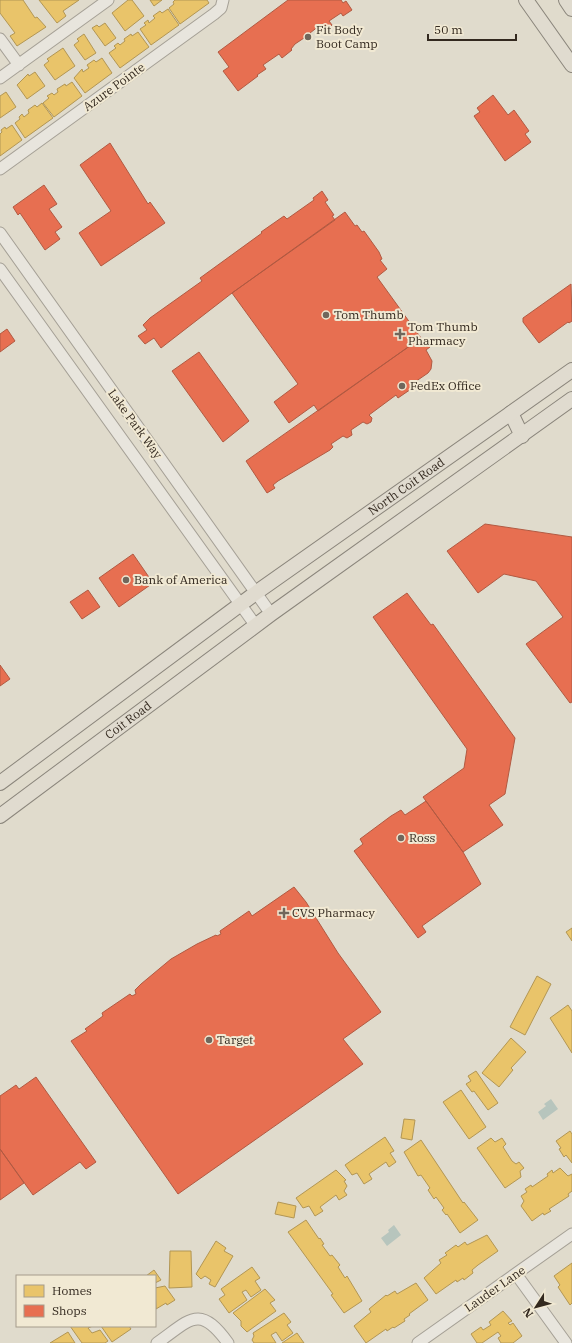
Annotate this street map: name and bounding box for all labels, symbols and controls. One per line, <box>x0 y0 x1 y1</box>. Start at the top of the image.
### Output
scale bar <box>428 16 516 42</box>
place label: Fit Body Boot Camp <box>316 22 378 51</box>
text: 50 m <box>434 22 463 37</box>
marker: Fit Body Boot Camp <box>303 32 313 42</box>
street label: Azure Pointe <box>80 59 147 114</box>
place label: Tom Thumb <box>334 307 404 322</box>
marker: Tom Thumb <box>321 310 331 320</box>
place label: Tom Thumb Pharmacy <box>408 319 478 348</box>
marker: Tom Thumb Pharmacy <box>395 329 405 339</box>
place label: FedEx Office <box>410 378 481 393</box>
marker: FedEx Office <box>397 381 407 391</box>
street label: Lake Park Way <box>105 386 166 462</box>
street label: North Coit Road <box>365 454 447 518</box>
place label: Bank of America <box>134 572 228 587</box>
marker: Bank of America <box>121 575 131 585</box>
street label: Coit Road <box>102 698 154 742</box>
place label: Ross <box>409 830 435 845</box>
marker: Ross <box>396 833 406 843</box>
place label: CVS Pharmacy <box>292 905 376 920</box>
marker: CVS Pharmacy <box>279 908 289 918</box>
place label: Target <box>217 1032 253 1047</box>
marker: Target <box>204 1035 214 1045</box>
street label: Lauder Lane <box>461 1262 528 1315</box>
legend <box>16 1275 156 1327</box>
text: Homes <box>52 1283 92 1298</box>
north arrow <box>516 1287 556 1327</box>
text: Shops <box>52 1303 87 1318</box>
text: N <box>520 1305 536 1321</box>

